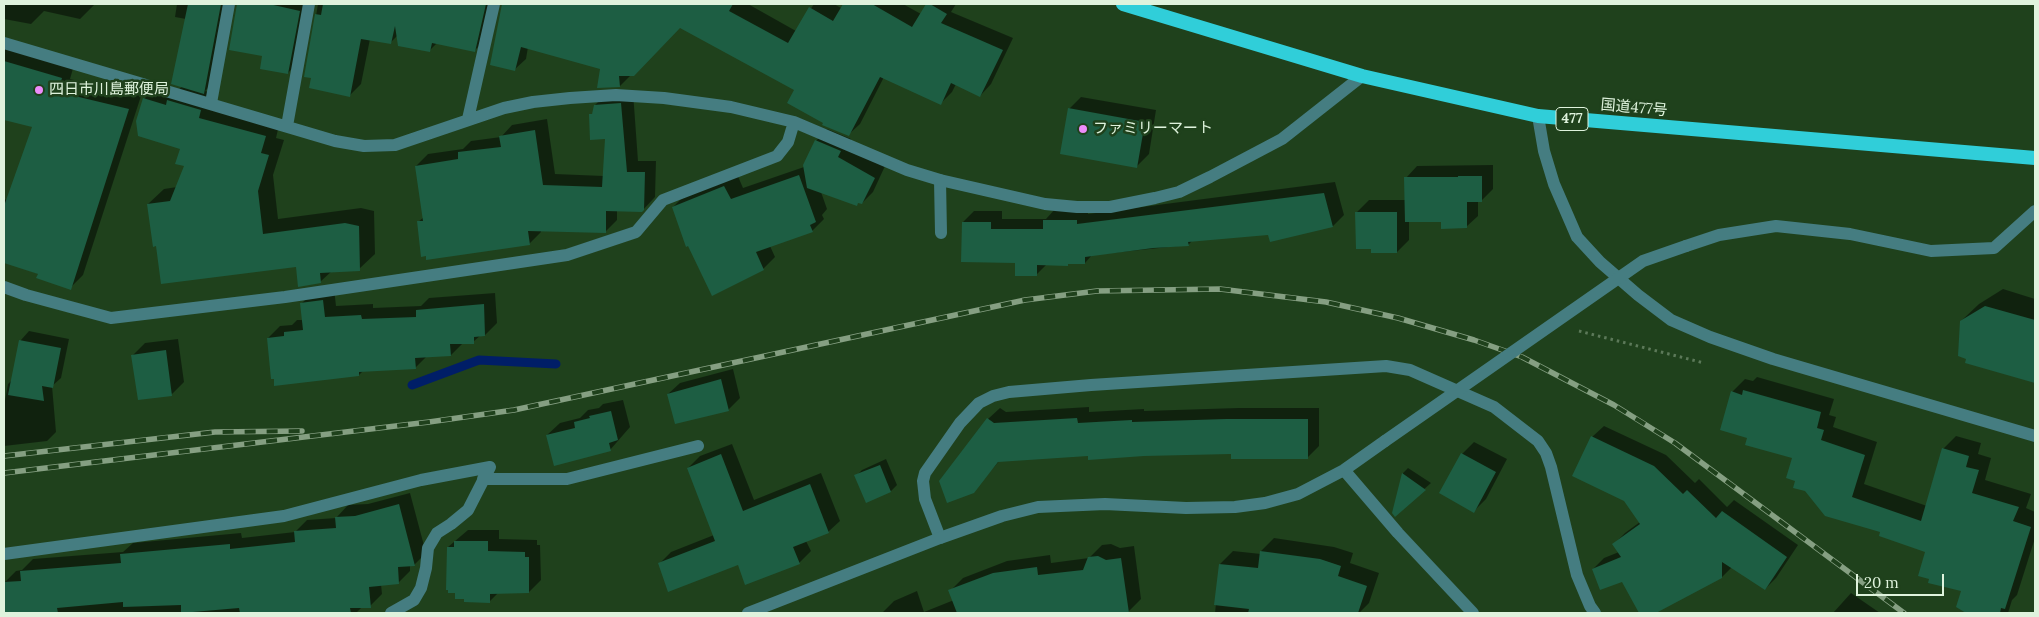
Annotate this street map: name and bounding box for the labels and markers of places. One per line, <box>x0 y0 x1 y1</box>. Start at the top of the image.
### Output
place label: 四日市川島郵便局 <box>49 81 169 99</box>
marker: 四日市川島郵便局 <box>33 84 45 96</box>
place label: ファミリーマート <box>1093 120 1213 138</box>
marker: ファミリーマート <box>1077 123 1089 135</box>

